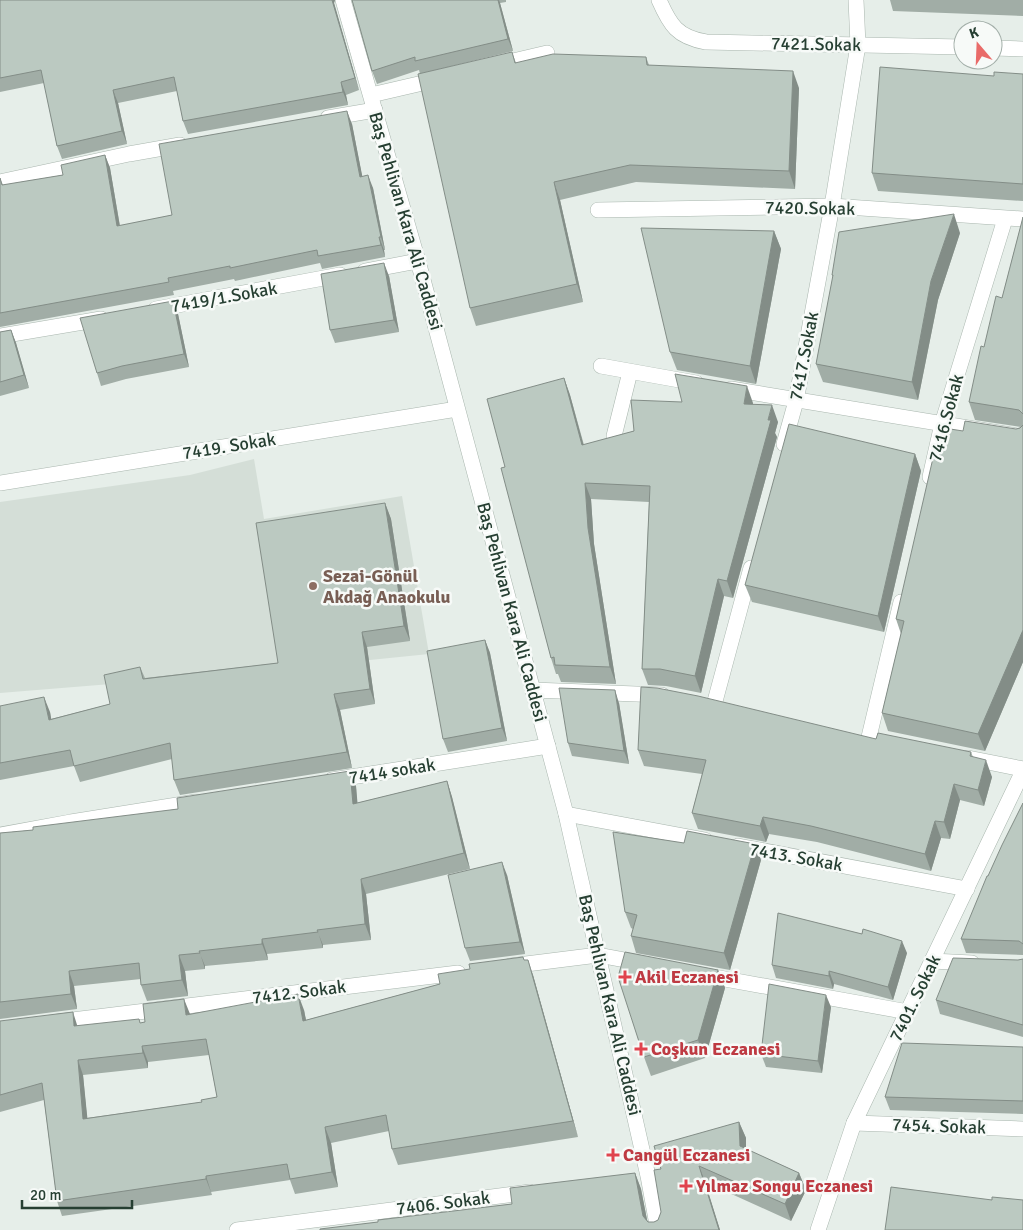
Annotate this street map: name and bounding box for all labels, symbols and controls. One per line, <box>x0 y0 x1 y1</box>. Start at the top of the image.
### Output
north arrow <box>953 20 1003 70</box>
text: K <box>967 24 981 43</box>
street label: 7421.Sokak <box>771 32 861 56</box>
street label: Baş Pehlivan Kara Ali Caddesi <box>364 109 448 333</box>
street label: 7420.Sokak <box>765 196 855 220</box>
street label: 7419/1.Sokak <box>169 277 279 317</box>
street label: 7417.Sokak <box>785 310 823 402</box>
street label: 7416.Sokak <box>924 372 968 464</box>
street label: 7419. Sokak <box>181 428 277 464</box>
street label: Baş Pehlivan Kara Ali Caddesi <box>472 500 552 724</box>
place label: Sezai-Gönül Akdağ Anaokulu <box>323 565 450 608</box>
marker: Sezai-Gönül Akdağ Anaokulu <box>307 580 319 592</box>
street label: 7414 sokak <box>347 753 437 789</box>
street label: 7413. Sokak <box>748 838 844 876</box>
street label: Baş Pehlivan Kara Ali Caddesi <box>574 892 646 1118</box>
street label: 7401. Sokak <box>884 951 946 1045</box>
place label: Akil Eczanesi <box>635 966 739 988</box>
marker: Akil Eczanesi <box>619 971 631 983</box>
street label: 7412. Sokak <box>251 975 347 1009</box>
place label: Coşkun Eczanesi <box>651 1038 780 1060</box>
marker: Coşkun Eczanesi <box>635 1043 647 1055</box>
street label: 7454. Sokak <box>892 1113 986 1139</box>
place label: Cangül Eczanesi <box>623 1144 750 1166</box>
marker: Cangül Eczanesi <box>607 1149 619 1161</box>
place label: Yılmaz Songu Eczanesi <box>695 1175 873 1197</box>
scale bar <box>22 1178 132 1210</box>
marker: Yılmaz Songu Eczanesi <box>680 1180 692 1192</box>
text: 20 m <box>30 1186 61 1204</box>
street label: 7406. Sokak <box>395 1186 491 1220</box>

